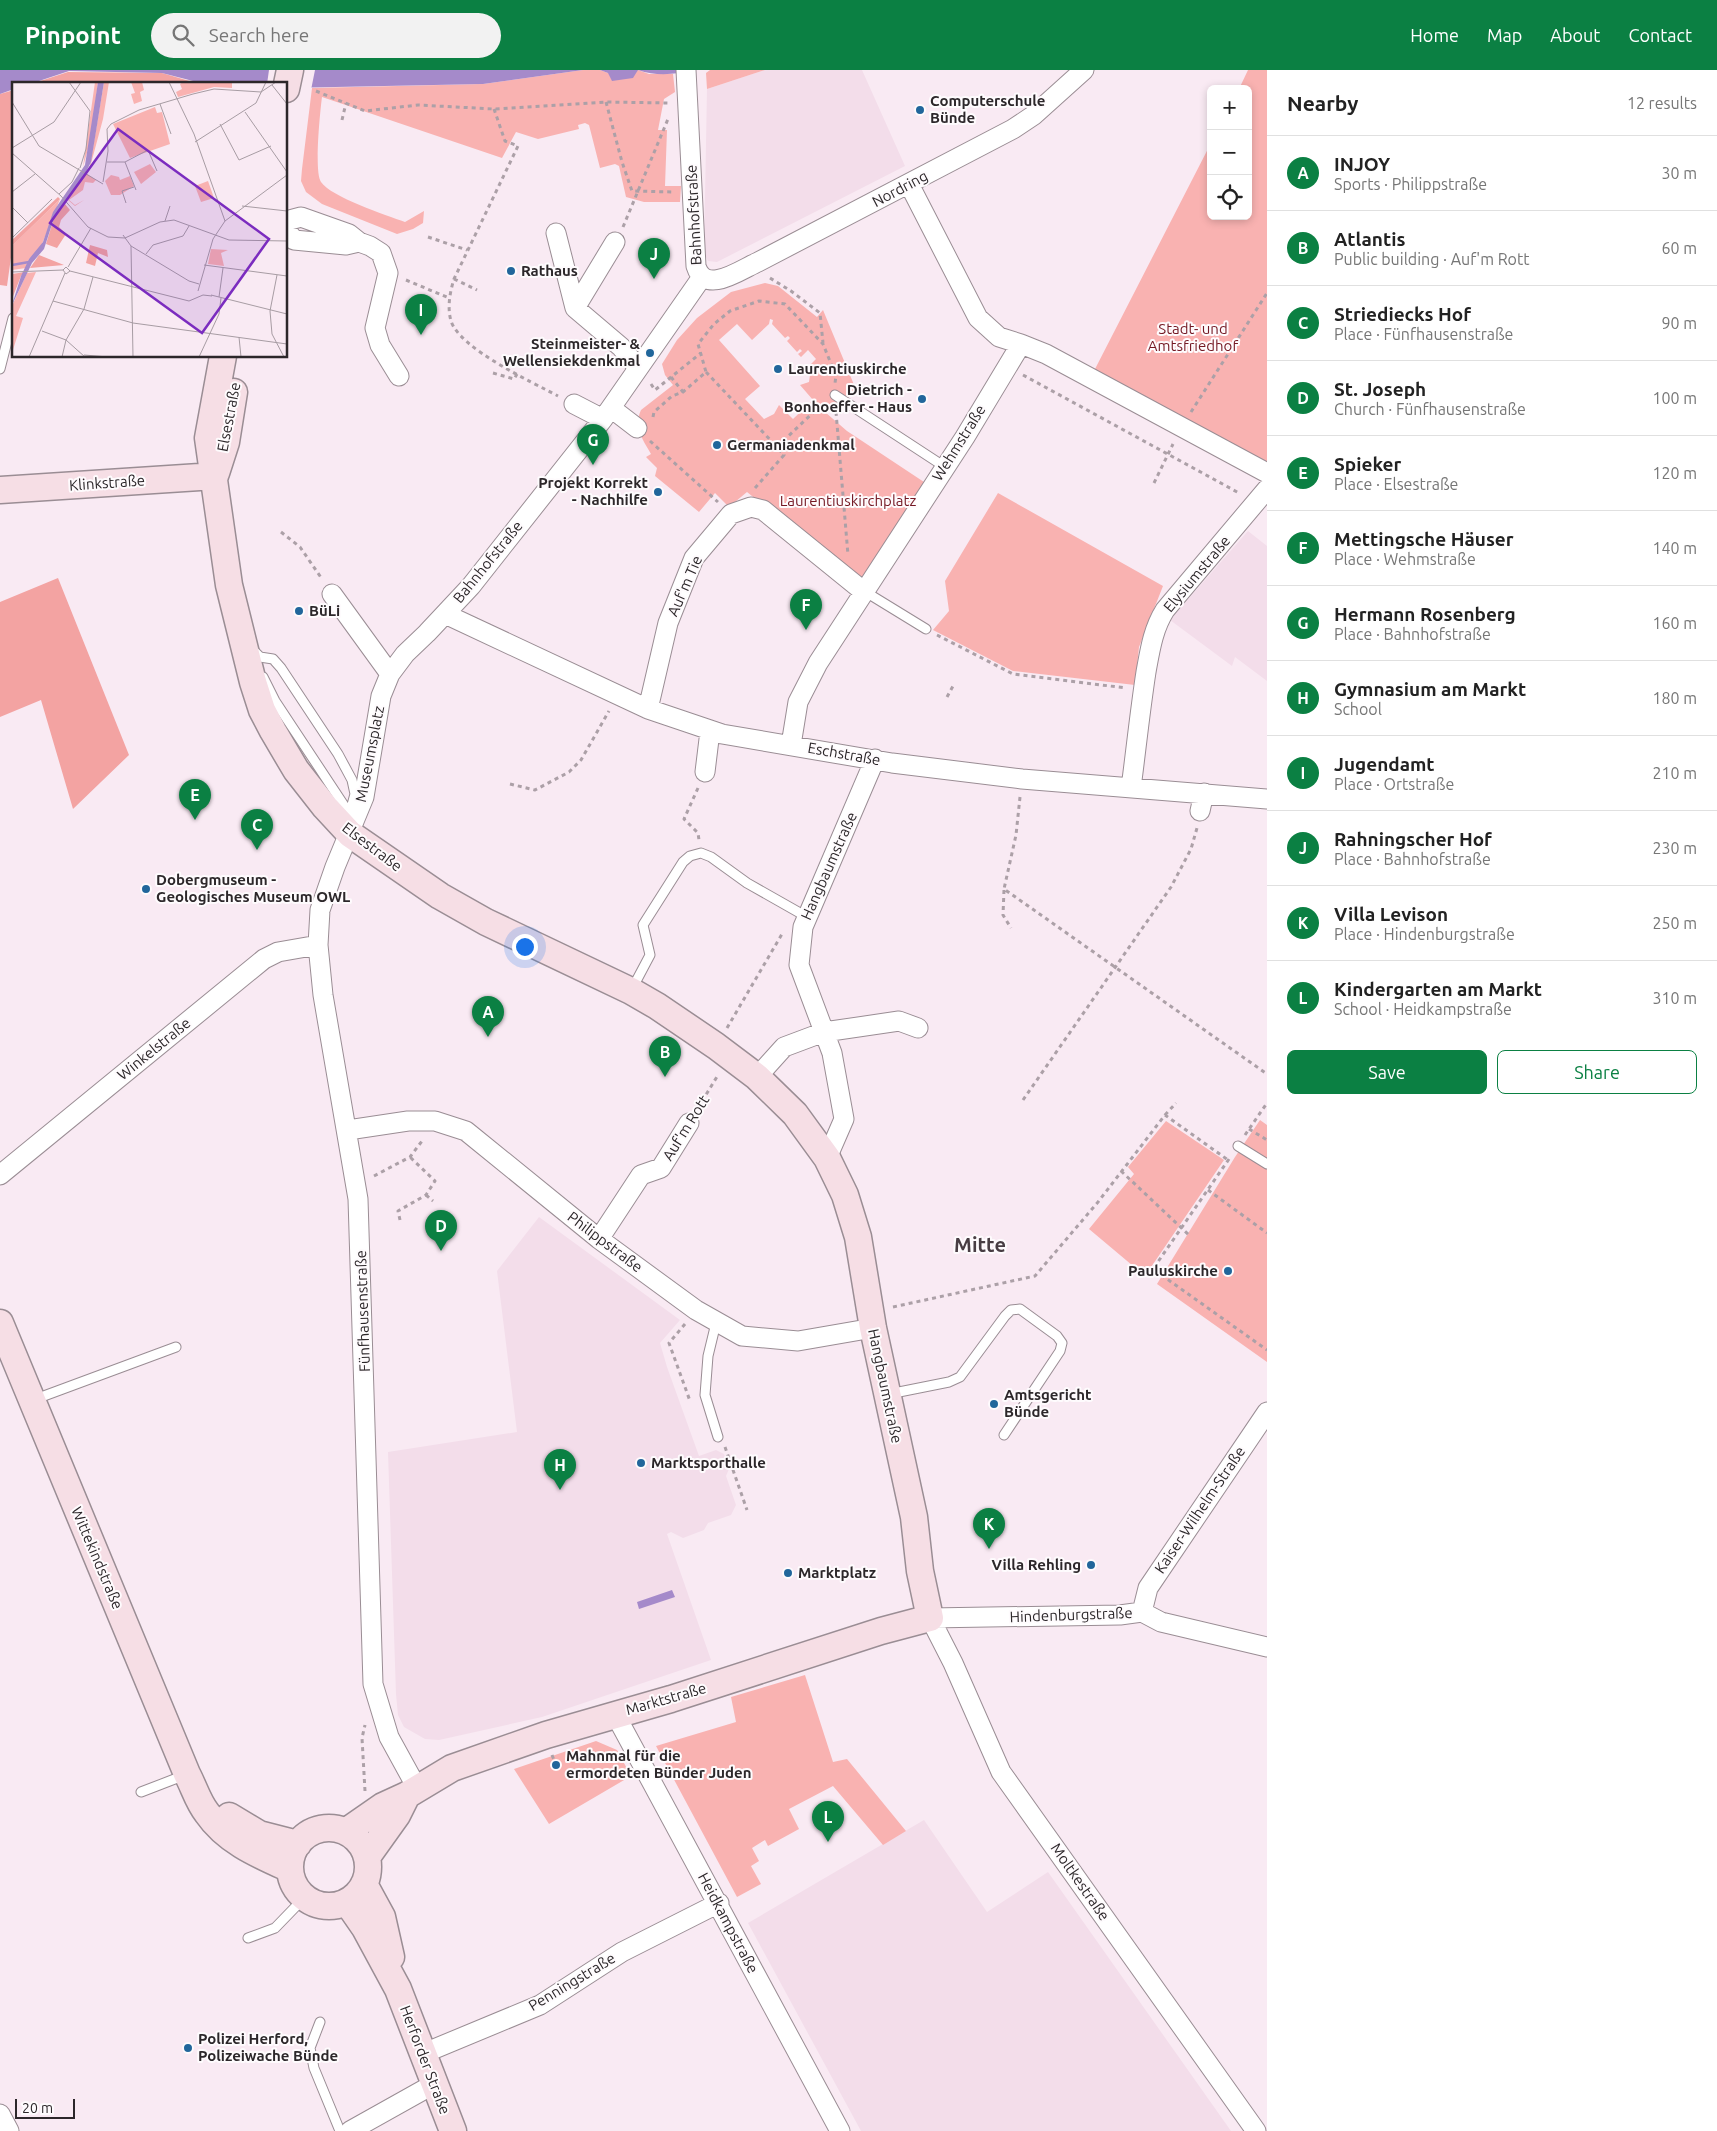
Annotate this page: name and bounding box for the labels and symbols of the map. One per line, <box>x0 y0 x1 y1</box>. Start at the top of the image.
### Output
inset map <box>12 82 288 358</box>
place label: Computerschule Bünde <box>930 92 1045 126</box>
marker: Computerschule Bünde <box>914 104 926 116</box>
street label: Bahnhofstraße <box>682 164 705 266</box>
street label: Nordring <box>869 167 930 210</box>
pin: J <box>638 238 670 279</box>
place label: Rathaus <box>521 262 578 279</box>
marker: Rathaus <box>505 265 517 277</box>
pin: I <box>405 294 437 335</box>
park label: Stadt- und Amtsfriedhof <box>1148 320 1238 354</box>
place label: Steinmeister- & Wellensiekdenkmal <box>503 335 641 369</box>
marker: Steinmeister- & Wellensiekdenkmal <box>644 347 656 359</box>
place label: Laurentiuskirche <box>788 360 907 377</box>
marker: Laurentiuskirche <box>772 363 784 375</box>
street label: Elsestraße <box>213 381 244 453</box>
place label: Dietrich - Bonhoeffer - Haus <box>784 381 912 415</box>
marker: Dietrich - Bonhoeffer - Haus <box>916 393 928 405</box>
street label: Wehmstraße <box>928 402 989 484</box>
pin: G <box>577 424 609 465</box>
place label: Germaniadenkmal <box>727 436 855 453</box>
marker: Germaniadenkmal <box>711 439 723 451</box>
street label: Klinkstraße <box>68 471 145 494</box>
place label: Projekt Korrekt - Nachhilfe <box>538 474 649 508</box>
marker: Projekt Korrekt - Nachhilfe <box>652 486 664 498</box>
park label: Laurentiuskirchplatz <box>780 492 916 509</box>
street label: Bahnhofstraße <box>449 517 526 606</box>
street label: Elysiumstraße <box>1160 532 1233 615</box>
street label: Auf'm Tie <box>664 553 705 619</box>
pin: F <box>790 589 822 630</box>
place label: BüLi <box>309 602 340 619</box>
marker: BüLi <box>293 605 305 617</box>
street label: Museumsplatz <box>352 704 387 803</box>
street label: Eschstraße <box>806 739 882 768</box>
pin: E <box>179 779 211 820</box>
pin: C <box>241 809 273 850</box>
street label: Hangbaumstraße <box>797 809 860 922</box>
street label: Elsestraße <box>339 819 405 875</box>
place label: Dobergmuseum - Geologisches Museum OWL <box>156 871 350 905</box>
marker: Dobergmuseum - Geologisches Museum OWL <box>140 883 152 895</box>
your location <box>512 934 538 960</box>
pin: A <box>472 996 504 1037</box>
street label: Winkelstraße <box>114 1014 194 1083</box>
pin: B <box>649 1036 681 1077</box>
street label: Auf'm Rott <box>659 1092 712 1164</box>
street label: Philippstraße <box>564 1208 646 1275</box>
pin: D <box>425 1210 457 1251</box>
district label: Mitte <box>954 1233 1006 1256</box>
street label: Fünfhausenstraße <box>352 1250 373 1372</box>
place label: Pauluskirche <box>1128 1262 1218 1279</box>
marker: Pauluskirche <box>1222 1265 1234 1277</box>
street label: Hangbaumstraße <box>865 1327 906 1445</box>
place label: Amtsgericht Bünde <box>1004 1386 1092 1420</box>
marker: Amtsgericht Bünde <box>988 1398 1000 1410</box>
street label: Kaiser-Wilhelm-Straße <box>1151 1443 1248 1576</box>
pin: H <box>544 1449 576 1490</box>
place label: Marktsporthalle <box>651 1454 766 1471</box>
marker: Marktsporthalle <box>635 1457 647 1469</box>
street label: Wittekindstraße <box>68 1504 127 1612</box>
pin: K <box>973 1508 1005 1549</box>
place label: Villa Rehling <box>992 1556 1081 1573</box>
marker: Villa Rehling <box>1085 1559 1097 1571</box>
place label: Marktplatz <box>798 1564 876 1581</box>
marker: Marktplatz <box>782 1567 794 1579</box>
street label: Hindenburgstraße <box>1009 1604 1133 1625</box>
street label: Marktstraße <box>624 1679 708 1718</box>
place label: Mahnmal für die ermordeten Bünder Juden <box>566 1747 751 1781</box>
marker: Mahnmal für die ermordeten Bünder Juden <box>550 1759 562 1771</box>
pin: L <box>812 1801 844 1842</box>
street label: Moltkestraße <box>1048 1840 1113 1924</box>
street label: Heidkampstraße <box>695 1870 762 1976</box>
street label: Penningstraße <box>525 1949 618 2014</box>
street label: Herforder Straße <box>397 2003 454 2117</box>
place label: Polizei Herford, Polizeiwache Bünde <box>198 2030 338 2064</box>
marker: Polizei Herford, Polizeiwache Bünde <box>182 2042 194 2054</box>
scale bar <box>15 2096 75 2119</box>

